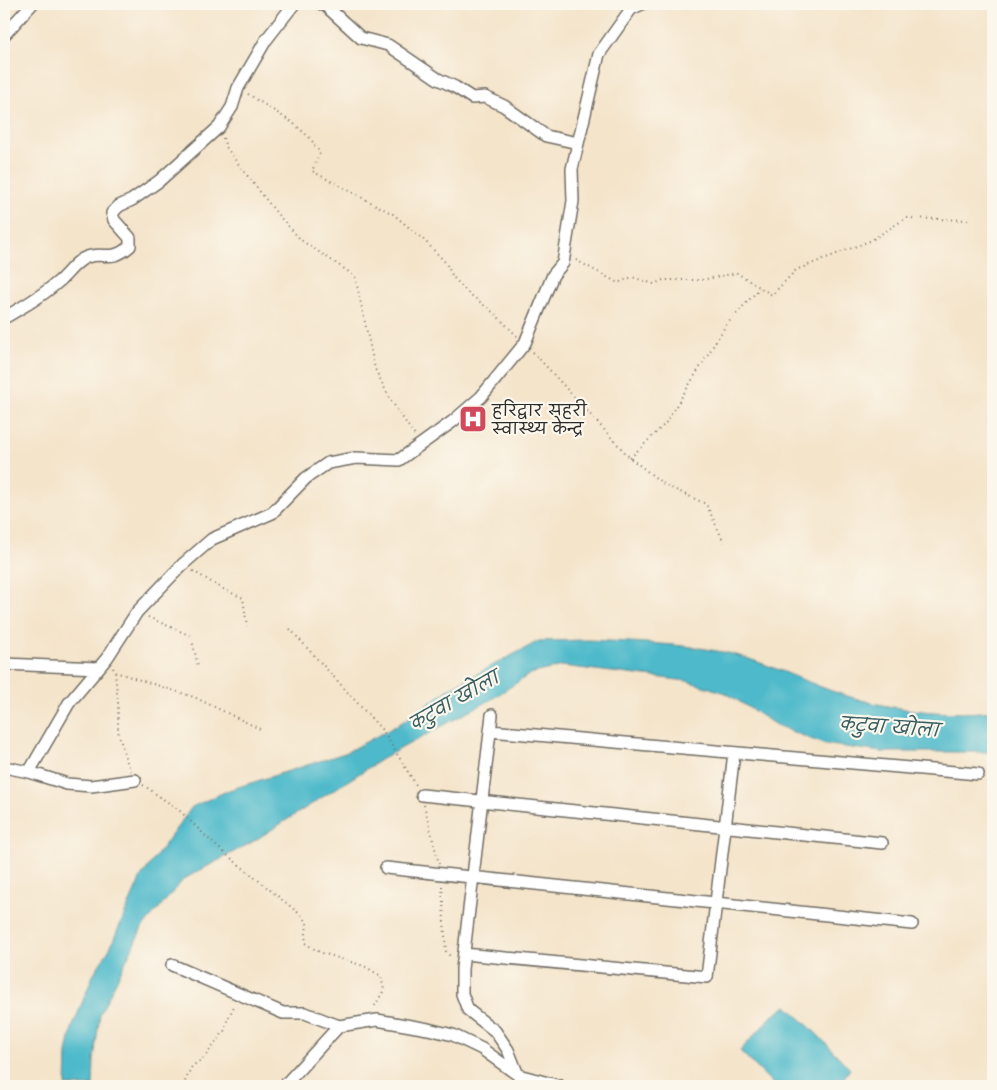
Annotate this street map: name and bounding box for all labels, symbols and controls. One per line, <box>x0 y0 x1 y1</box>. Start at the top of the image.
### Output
place label: हरिद्वार सहरी स्वास्थ्य केन्द्र <box>491 399 588 438</box>
hospital icon: हरिद्वार सहरी स्वास्थ्य केन्द्र <box>458 404 488 434</box>
water label: कटुवा खोला <box>404 662 508 738</box>
water label: कटुवा खोला <box>838 710 944 745</box>

